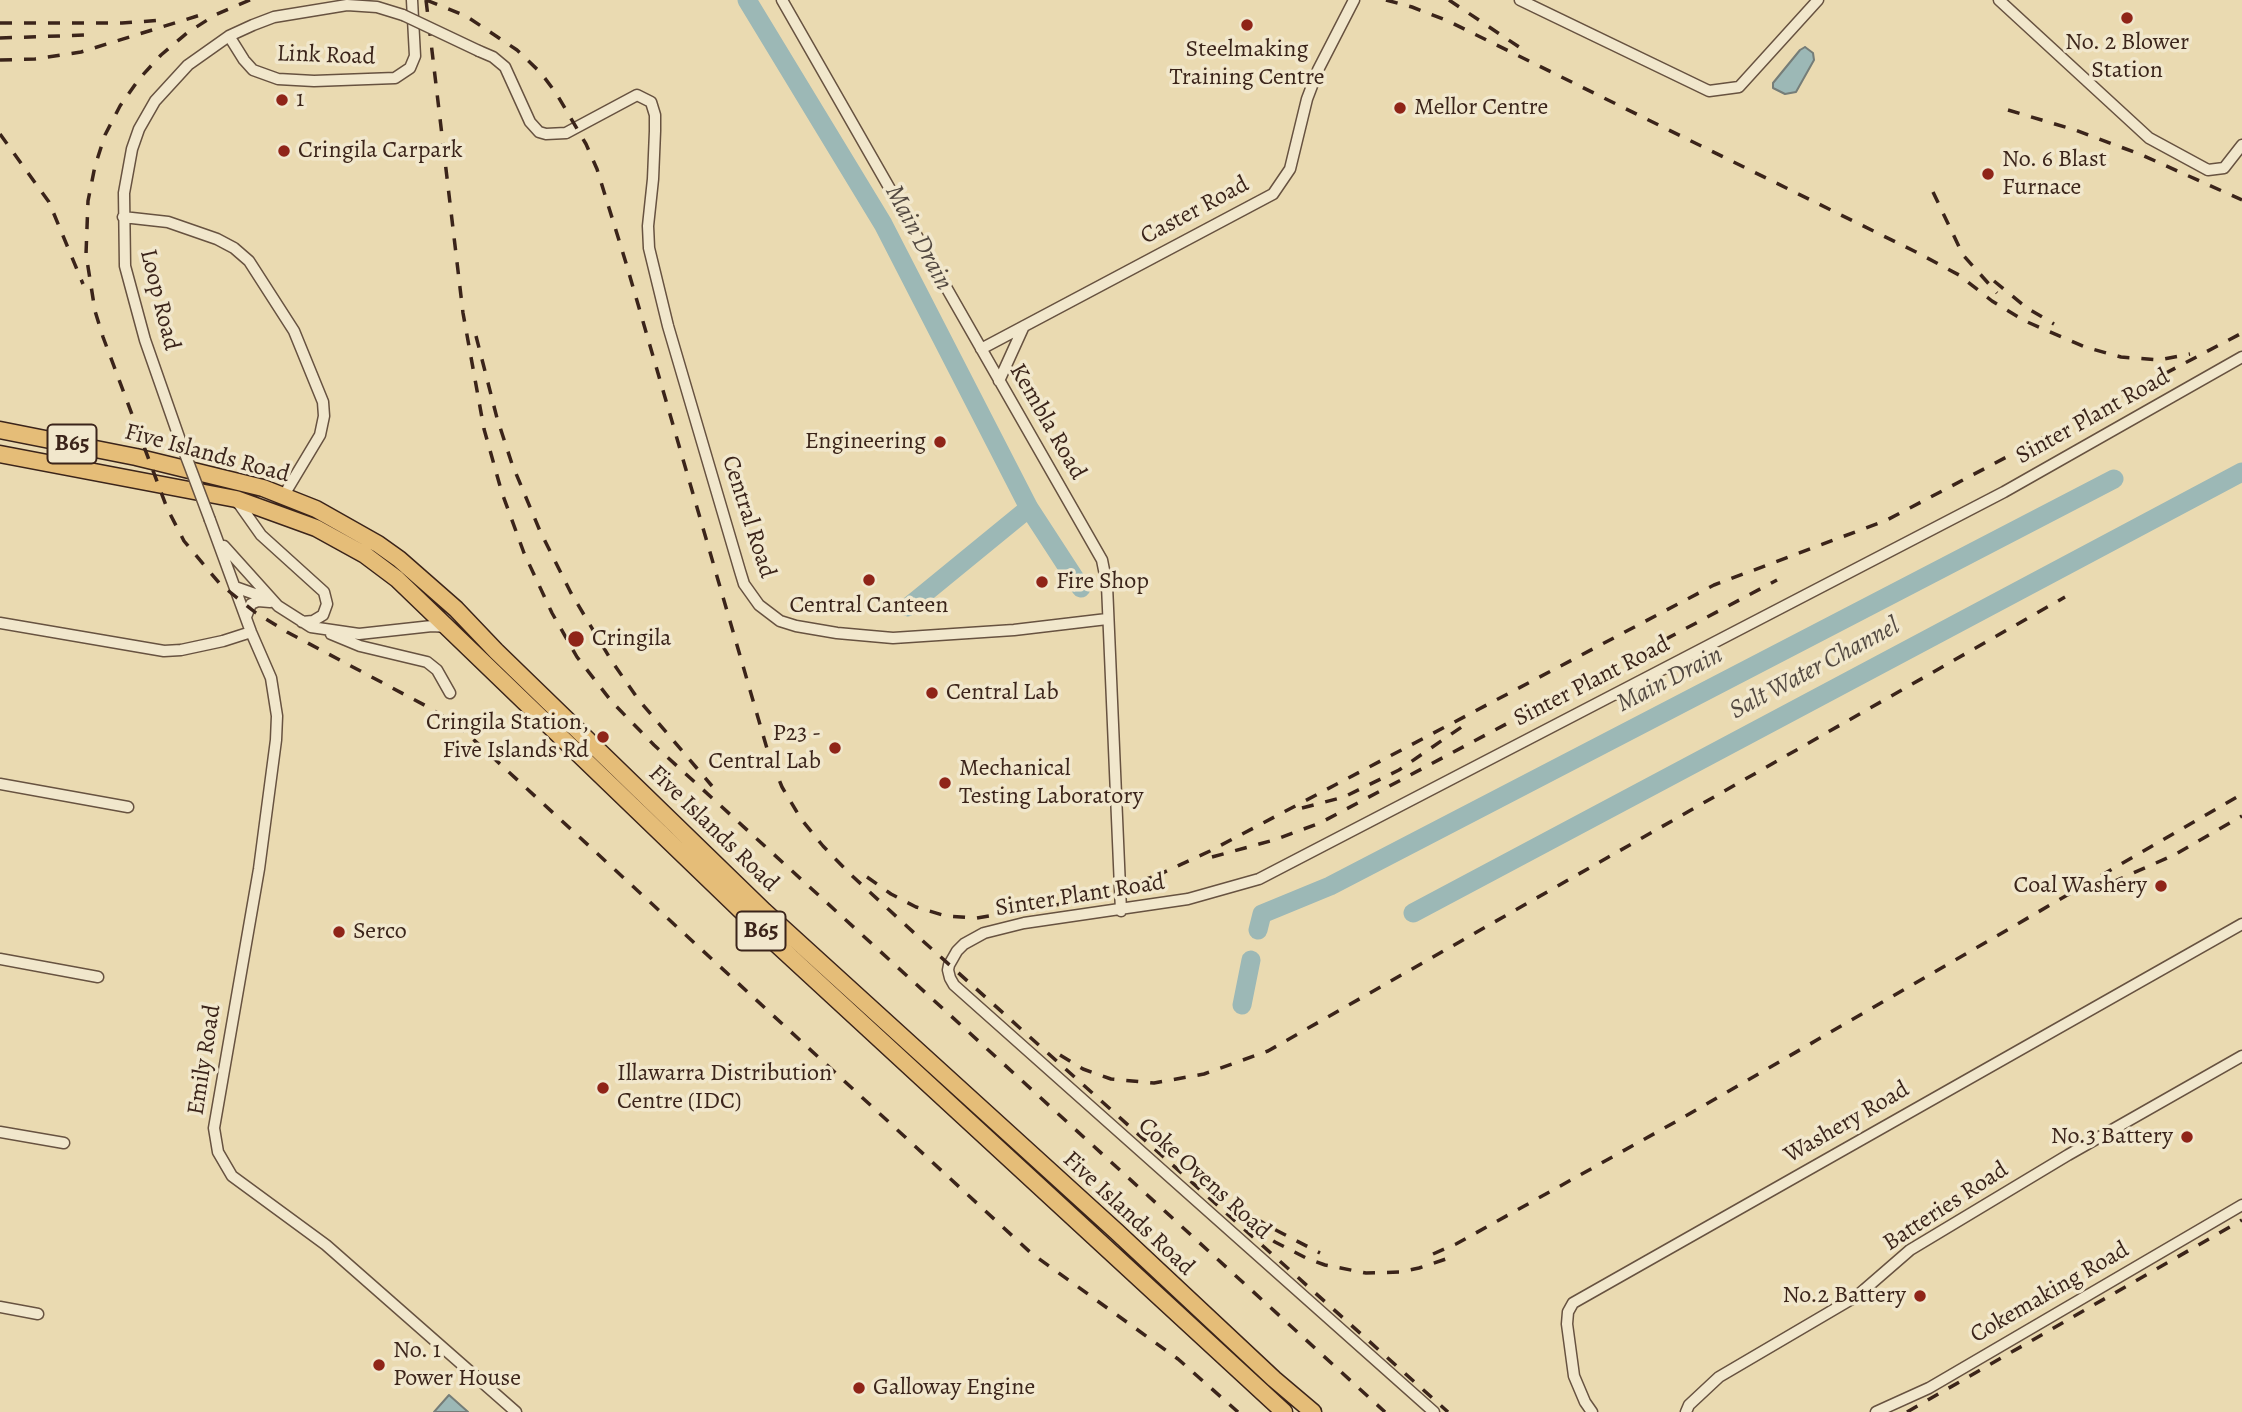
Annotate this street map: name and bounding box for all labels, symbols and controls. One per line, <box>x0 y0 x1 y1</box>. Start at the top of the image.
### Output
marker: No. 2 Blower Station <box>2119 10 2135 26</box>
marker: Steelmaking Training Centre <box>1239 17 1255 33</box>
place label: No. 2 Blower Station <box>2065 29 2189 85</box>
place label: Steelmaking Training Centre <box>1169 36 1325 92</box>
street label: Link Road <box>276 40 376 72</box>
place label: 1 <box>296 86 304 114</box>
marker: 1 <box>274 92 290 108</box>
place label: Mellor Centre <box>1414 94 1548 122</box>
marker: Mellor Centre <box>1392 100 1408 116</box>
place label: Cringila Carpark <box>298 137 463 165</box>
marker: Cringila Carpark <box>276 143 292 159</box>
place label: No. 6 Blast Furnace <box>2002 146 2107 202</box>
marker: No. 6 Blast Furnace <box>1980 166 1996 182</box>
street label: Caster Road <box>1136 170 1254 252</box>
water label: Main Drain <box>877 180 959 296</box>
street label: Loop Road <box>133 246 185 354</box>
street label: Kembla Road <box>1002 359 1092 485</box>
street label: Sinter Plant Road <box>2011 363 2175 471</box>
street label: Five Islands Road <box>121 418 293 490</box>
road number: B65 <box>48 424 96 464</box>
place label: Engineering <box>805 428 926 456</box>
marker: Engineering <box>932 434 948 450</box>
street label: Central Road <box>715 452 781 582</box>
place label: Fire Shop <box>1056 568 1149 596</box>
marker: Central Canteen <box>861 572 877 588</box>
marker: Fire Shop <box>1034 574 1050 590</box>
place label: Central Canteen <box>789 592 949 620</box>
water label: Salt Water Channel <box>1725 611 1905 727</box>
place label: Cringila <box>592 625 671 653</box>
marker: Cringila <box>566 629 586 649</box>
street label: Sinter Plant Road <box>1509 630 1675 734</box>
water label: Main Drain <box>1612 640 1728 720</box>
place label: Central Lab <box>946 679 1059 707</box>
marker: Central Lab <box>924 685 940 701</box>
place label: Cringila Station, Five Islands Rd <box>426 709 589 765</box>
place label: P23 - Central Lab <box>708 720 821 776</box>
marker: Cringila Station, Five Islands Rd <box>595 729 611 745</box>
marker: P23 - Central Lab <box>827 740 843 756</box>
place label: Mechanical Testing Laboratory <box>959 755 1143 811</box>
street label: Five Islands Road <box>642 760 784 898</box>
marker: Mechanical Testing Laboratory <box>937 775 953 791</box>
street label: Sinter Plant Road <box>993 868 1167 924</box>
place label: Coal Washery <box>2014 872 2147 900</box>
marker: Coal Washery <box>2153 878 2169 894</box>
road number: B65 <box>736 912 786 950</box>
place label: Serco <box>353 918 407 946</box>
marker: Serco <box>331 924 347 940</box>
street label: Emily Road <box>182 1003 228 1117</box>
place label: Illawarra Distribution Centre (IDC) <box>617 1060 832 1116</box>
street label: Washery Road <box>1779 1076 1915 1170</box>
marker: Illawarra Distribution Centre (IDC) <box>595 1080 611 1096</box>
street label: Coke Ovens Road <box>1132 1112 1276 1246</box>
place label: No.3 Battery <box>2051 1123 2173 1151</box>
marker: No.3 Battery <box>2179 1129 2195 1145</box>
street label: Five Islands Road <box>1056 1146 1200 1282</box>
street label: Batteries Road <box>1878 1156 2014 1258</box>
street label: Cokemaking Road <box>1966 1236 2134 1350</box>
place label: No.2 Battery <box>1782 1282 1906 1310</box>
marker: No.2 Battery <box>1912 1288 1928 1304</box>
place label: No. 1 Power House <box>393 1337 521 1393</box>
marker: No. 1 Power House <box>371 1357 387 1373</box>
place label: Galloway Engine <box>873 1374 1035 1402</box>
marker: Galloway Engine <box>851 1380 867 1396</box>

